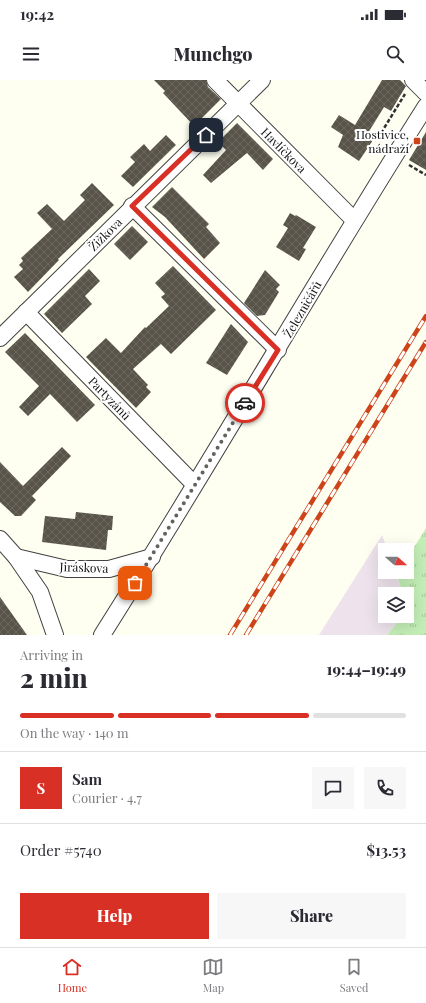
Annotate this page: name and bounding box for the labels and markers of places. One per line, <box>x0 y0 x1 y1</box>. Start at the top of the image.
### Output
pin <box>189 118 223 152</box>
place label: Hostivice, nádraží <box>356 126 409 156</box>
marker: Hostivice, nádraží <box>412 136 422 146</box>
pin <box>118 566 152 600</box>

